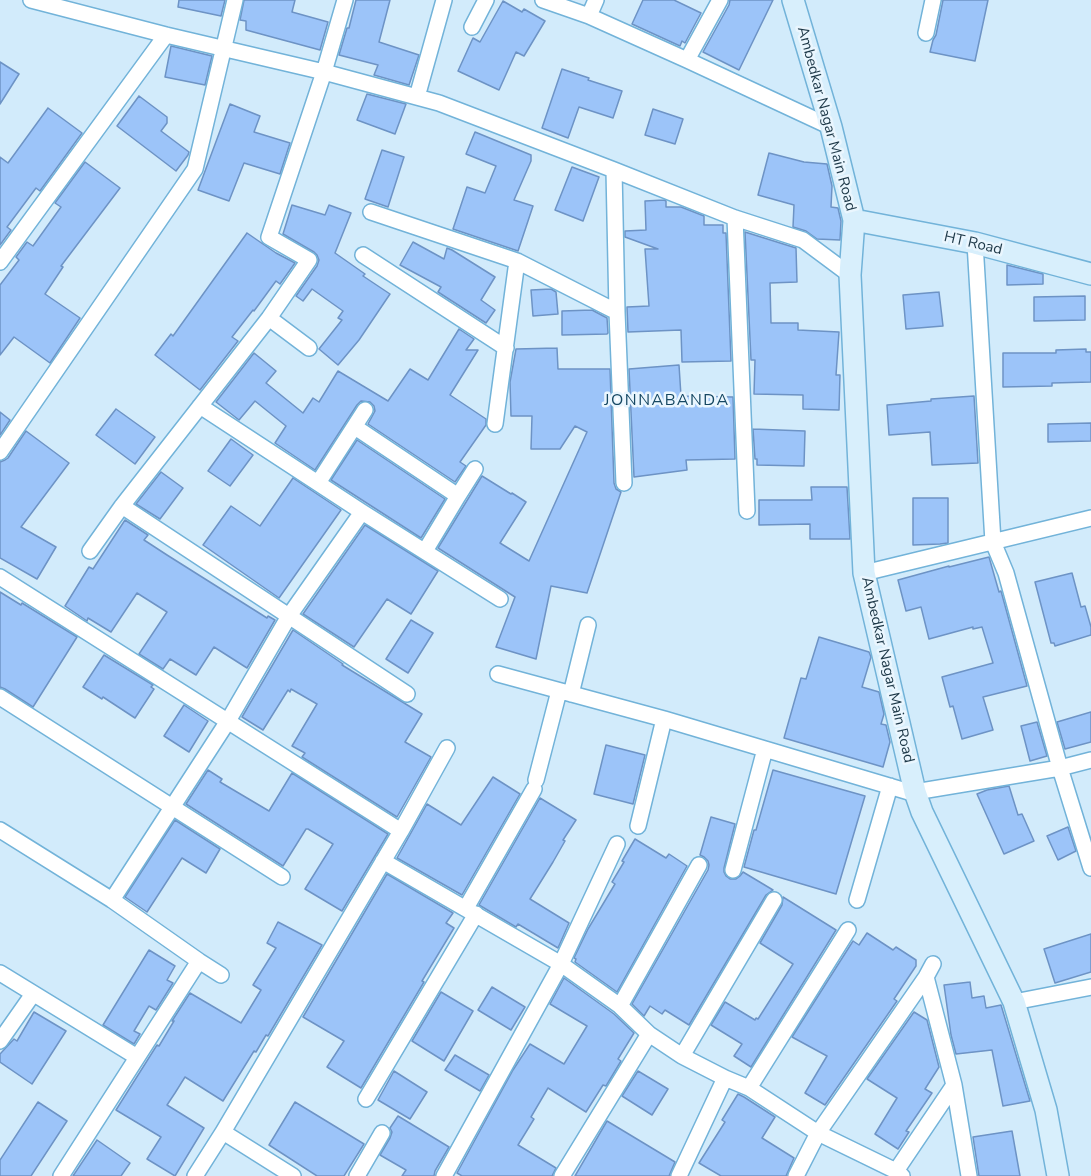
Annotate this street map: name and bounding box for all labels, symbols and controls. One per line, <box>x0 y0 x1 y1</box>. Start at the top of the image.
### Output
street label: Ambedkar Nagar Main Road <box>793 25 859 213</box>
street label: HT Road <box>942 229 1004 259</box>
district label: JONNABANDA <box>604 391 730 411</box>
street label: Ambedkar Nagar Main Road <box>857 575 917 765</box>

